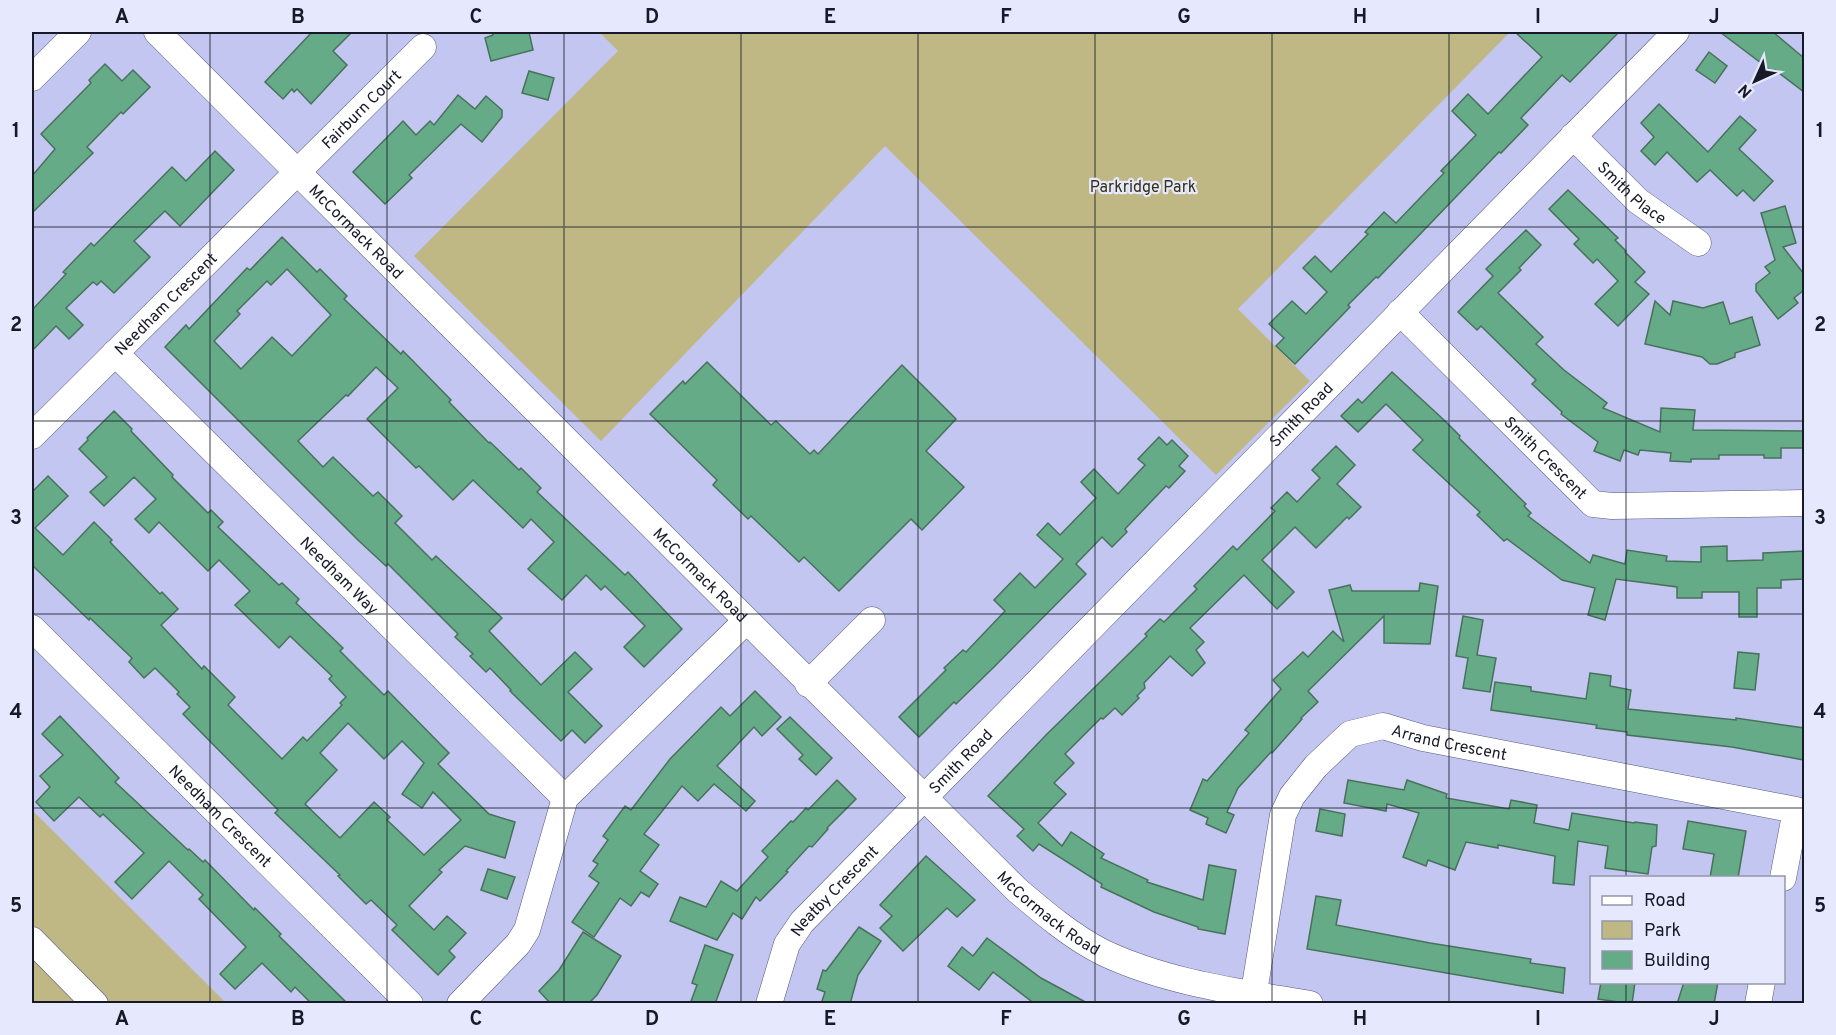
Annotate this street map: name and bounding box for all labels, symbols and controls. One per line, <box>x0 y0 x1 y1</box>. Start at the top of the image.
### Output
text: A <box>115 5 129 31</box>
text: B <box>291 5 305 31</box>
text: C <box>470 5 482 31</box>
text: D <box>645 5 659 31</box>
text: E <box>824 5 836 31</box>
text: F <box>1000 5 1012 31</box>
text: G <box>1177 5 1191 31</box>
text: H <box>1353 5 1367 31</box>
text: I <box>1535 5 1541 31</box>
text: J <box>1708 5 1720 31</box>
north arrow <box>1725 51 1785 111</box>
street label: Fairburn Court <box>318 66 406 154</box>
text: N <box>1735 79 1757 101</box>
text: 1 <box>12 119 20 145</box>
text: 1 <box>1816 119 1824 145</box>
street label: Smith Place <box>1592 158 1669 230</box>
park label: Parkridge Park <box>1090 178 1196 198</box>
street label: McCormack Road <box>304 181 407 284</box>
street label: Needham Crescent <box>111 249 222 360</box>
text: 2 <box>10 313 22 339</box>
text: 2 <box>1814 313 1826 339</box>
street label: Smith Road <box>1266 379 1338 452</box>
street label: Smith Crescent <box>1499 413 1591 504</box>
text: 3 <box>10 506 22 532</box>
text: 3 <box>1814 506 1826 532</box>
street label: McCormack Road <box>648 524 751 627</box>
street label: Needham Way <box>295 533 382 620</box>
text: 4 <box>10 700 22 726</box>
text: 4 <box>1814 700 1826 726</box>
street label: Arrand Crescent <box>1389 721 1508 766</box>
street label: Smith Road <box>925 726 998 799</box>
street label: Needham Crescent <box>164 762 275 872</box>
street label: Neatby Crescent <box>787 842 884 941</box>
street label: McCormack Road <box>992 868 1103 961</box>
legend <box>1590 876 1785 984</box>
text: Road <box>1644 890 1686 913</box>
text: 5 <box>10 894 22 920</box>
text: 5 <box>1814 894 1826 920</box>
text: Park <box>1644 920 1681 943</box>
text: Building <box>1644 950 1710 973</box>
text: A <box>115 1007 129 1033</box>
text: B <box>291 1007 305 1033</box>
text: C <box>470 1007 482 1033</box>
text: D <box>645 1007 659 1033</box>
text: E <box>824 1007 836 1033</box>
text: F <box>1000 1007 1012 1033</box>
text: G <box>1177 1007 1191 1033</box>
text: H <box>1353 1007 1367 1033</box>
text: I <box>1535 1007 1541 1033</box>
text: J <box>1708 1007 1720 1033</box>

